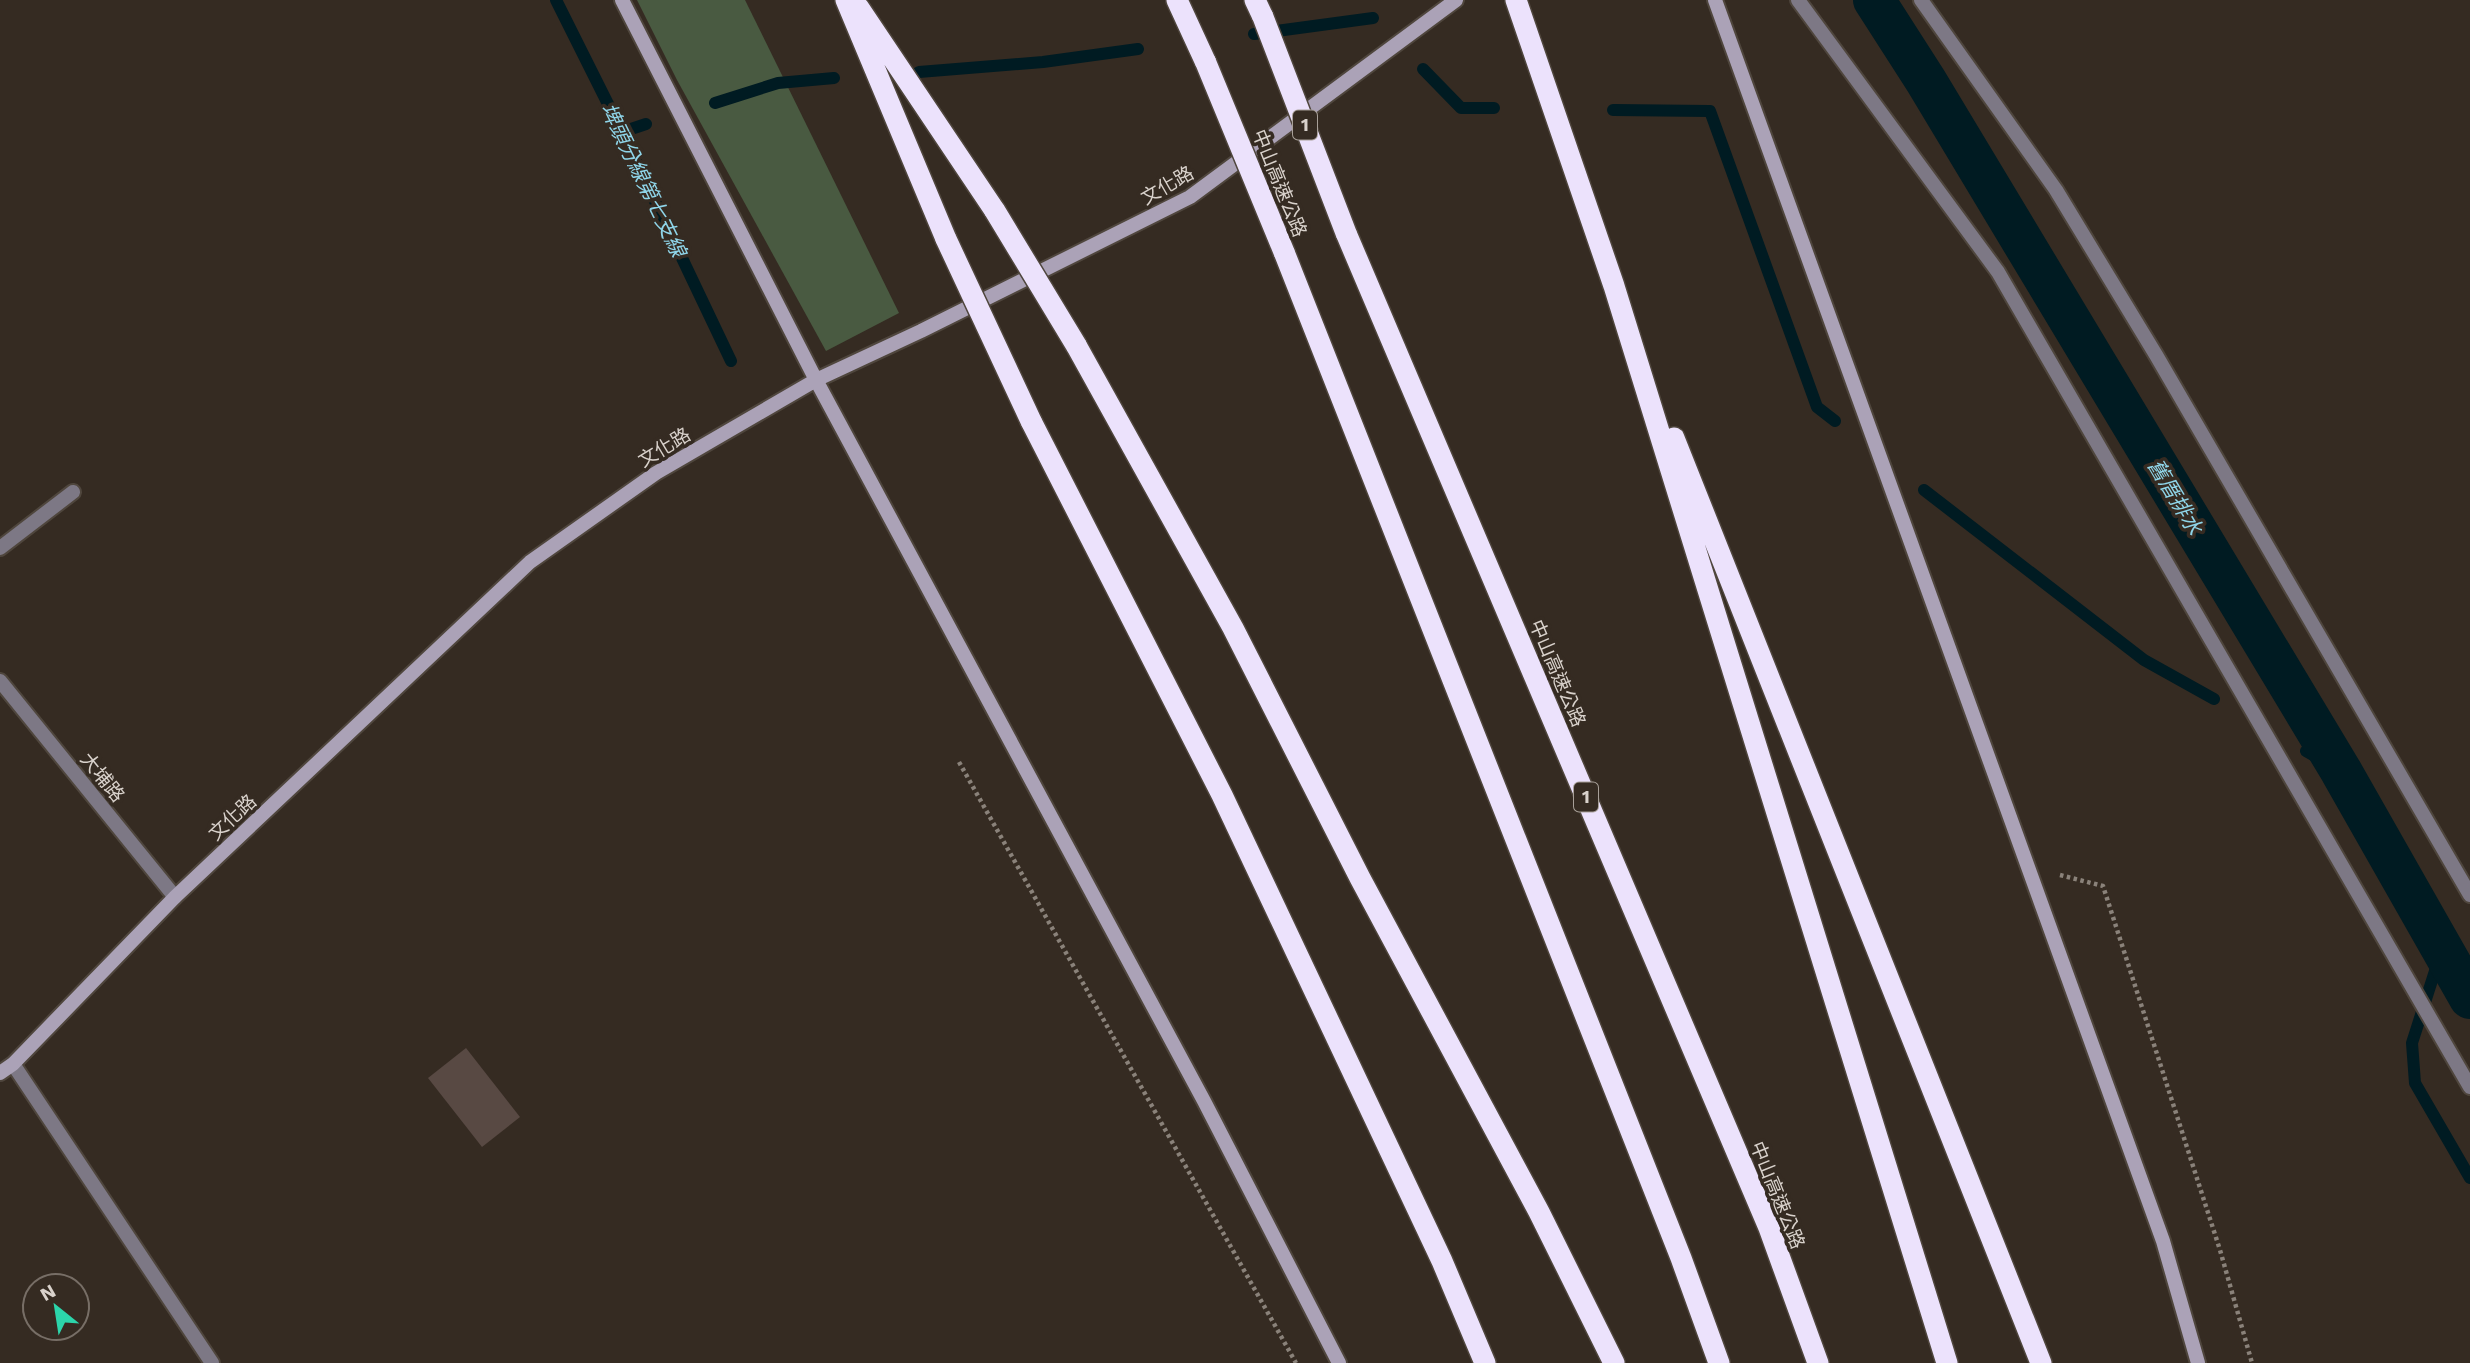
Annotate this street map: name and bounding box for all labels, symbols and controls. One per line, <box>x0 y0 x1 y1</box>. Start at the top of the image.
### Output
water label: 埤頭分線第七支線 <box>595 99 692 263</box>
road number: 1 <box>1293 110 1317 140</box>
street label: 中山高速公路 <box>1248 126 1312 240</box>
street label: 文化路 <box>1137 161 1198 210</box>
street label: 文化路 <box>634 423 695 472</box>
water label: 舊厝排水 <box>2143 454 2208 540</box>
street label: 中山高速公路 <box>1525 616 1590 730</box>
street label: 大埔路 <box>76 748 129 807</box>
road number: 1 <box>1574 782 1598 812</box>
street label: 文化路 <box>204 790 261 845</box>
street label: 中山高速公路 <box>1746 1138 1810 1252</box>
north arrow <box>21 1272 91 1342</box>
text: N <box>36 1279 60 1306</box>

